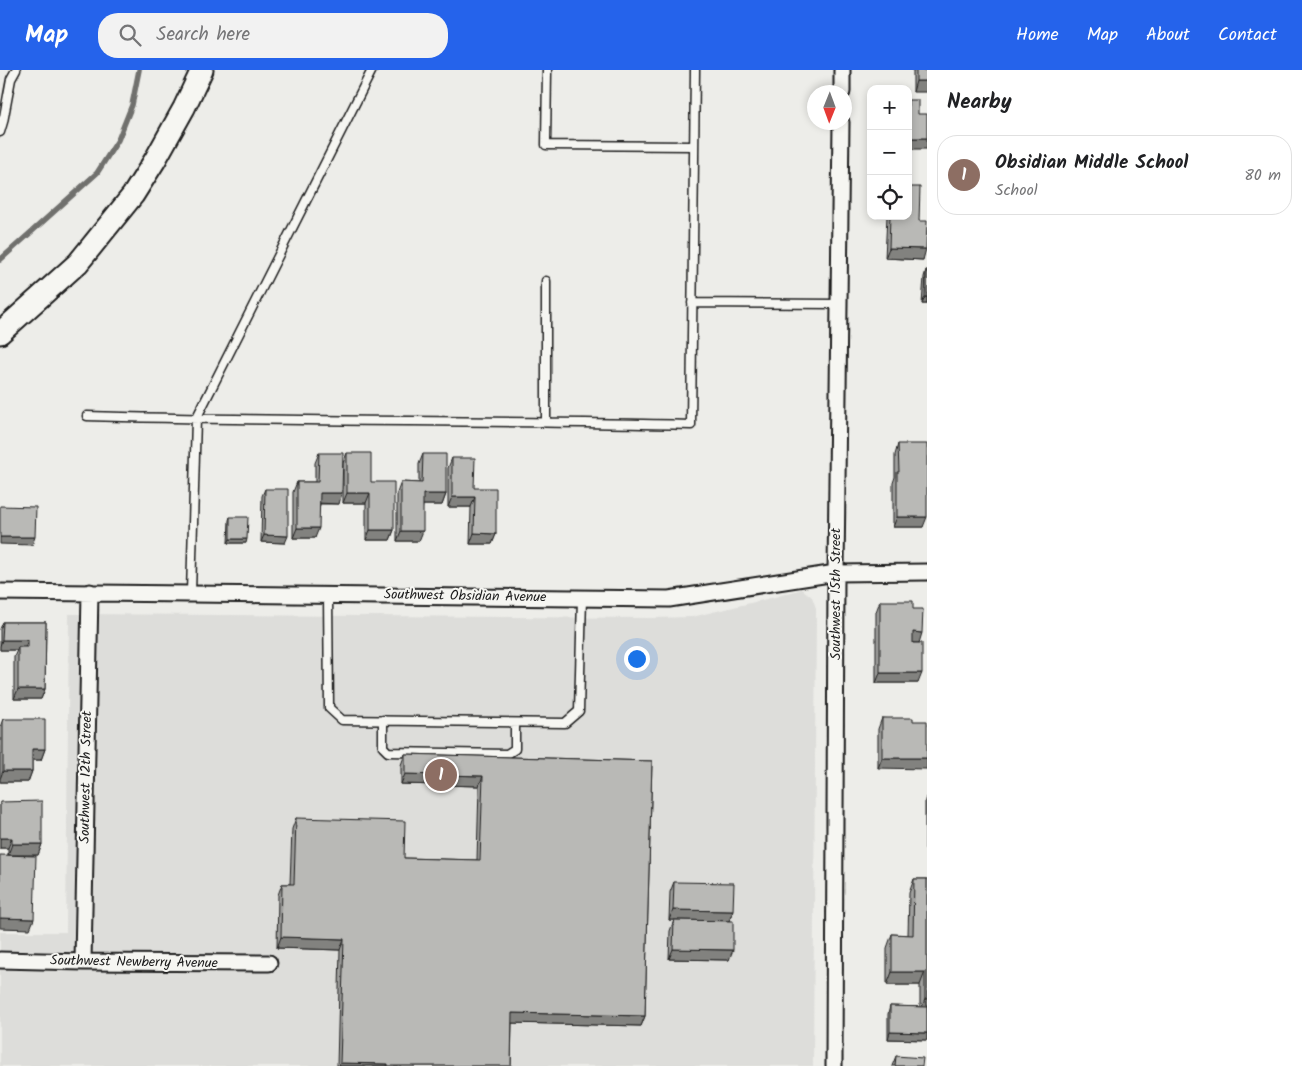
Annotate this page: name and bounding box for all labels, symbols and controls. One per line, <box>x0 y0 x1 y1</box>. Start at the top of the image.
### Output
search box <box>98 13 448 58</box>
text: Map <box>25 16 68 55</box>
text: Search here <box>156 20 250 50</box>
icon: search <box>116 21 144 49</box>
text: Home <box>1016 21 1059 50</box>
text: Map <box>1087 21 1118 50</box>
text: About <box>1146 21 1190 50</box>
text: Contact <box>1218 21 1277 50</box>
north arrow <box>807 85 852 130</box>
map controls <box>867 85 912 220</box>
button: + <box>867 85 912 130</box>
text: Nearby <box>947 86 1012 119</box>
button: − <box>867 130 912 175</box>
text: Obsidian Middle School <box>995 148 1188 178</box>
text: 1 <box>962 163 966 188</box>
text: 80 m <box>1244 163 1281 188</box>
button: locate <box>867 175 912 220</box>
text: School <box>995 178 1038 203</box>
street label: Southwest 15th Street <box>825 527 847 660</box>
street label: Southwest Obsidian Avenue <box>384 584 547 608</box>
your location <box>624 646 650 672</box>
street label: Southwest 12th Street <box>74 710 98 844</box>
pin: 1 <box>425 756 457 794</box>
street label: Southwest Newberry Avenue <box>50 950 219 974</box>

